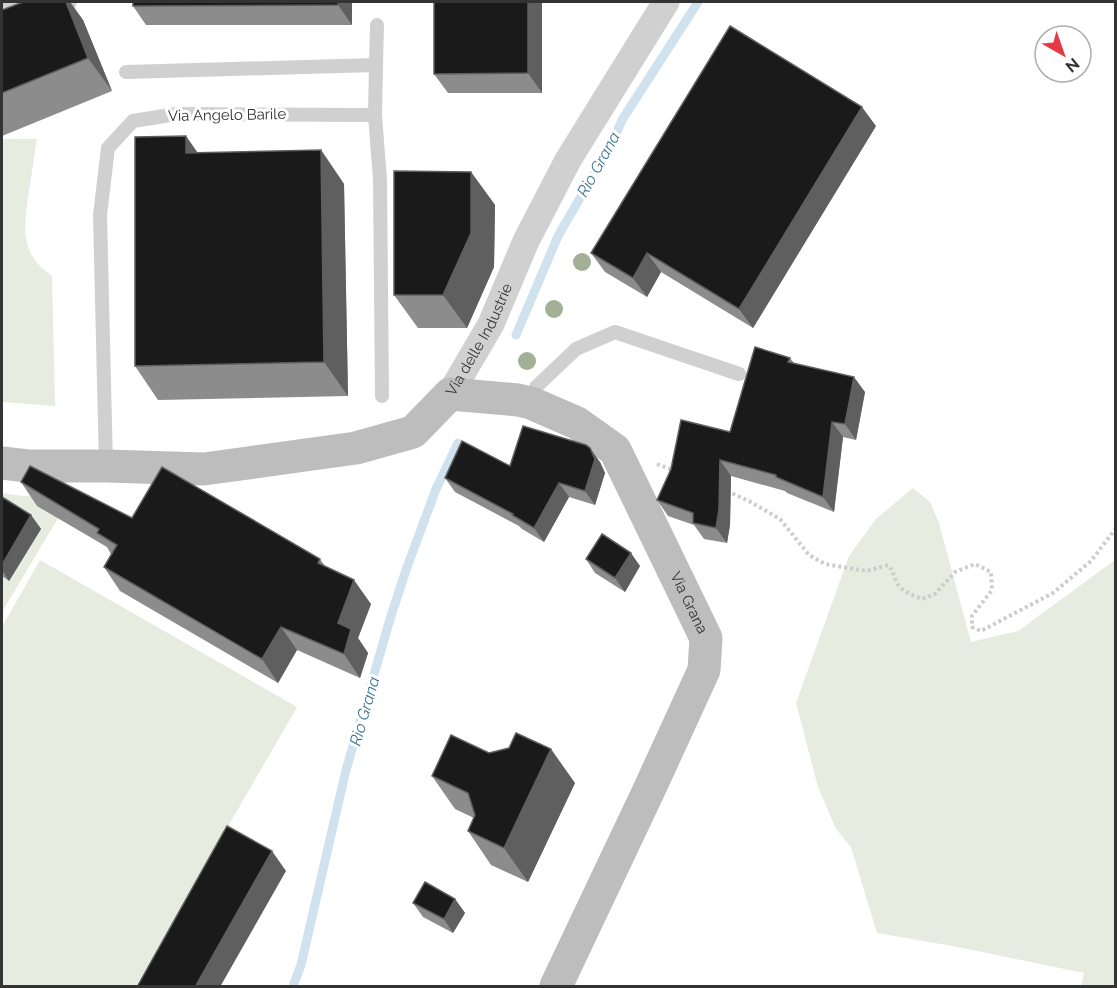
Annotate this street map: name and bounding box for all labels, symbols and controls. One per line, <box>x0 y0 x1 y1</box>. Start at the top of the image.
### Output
north arrow <box>1033 24 1093 84</box>
text: N <box>1062 54 1083 76</box>
street label: Via Angelo Barile <box>168 105 287 125</box>
water label: Rio Grana <box>573 128 624 200</box>
street label: Via delle Industrie <box>442 280 516 399</box>
street label: Via Grana <box>666 569 712 637</box>
water label: Rio Grana <box>346 674 383 748</box>

